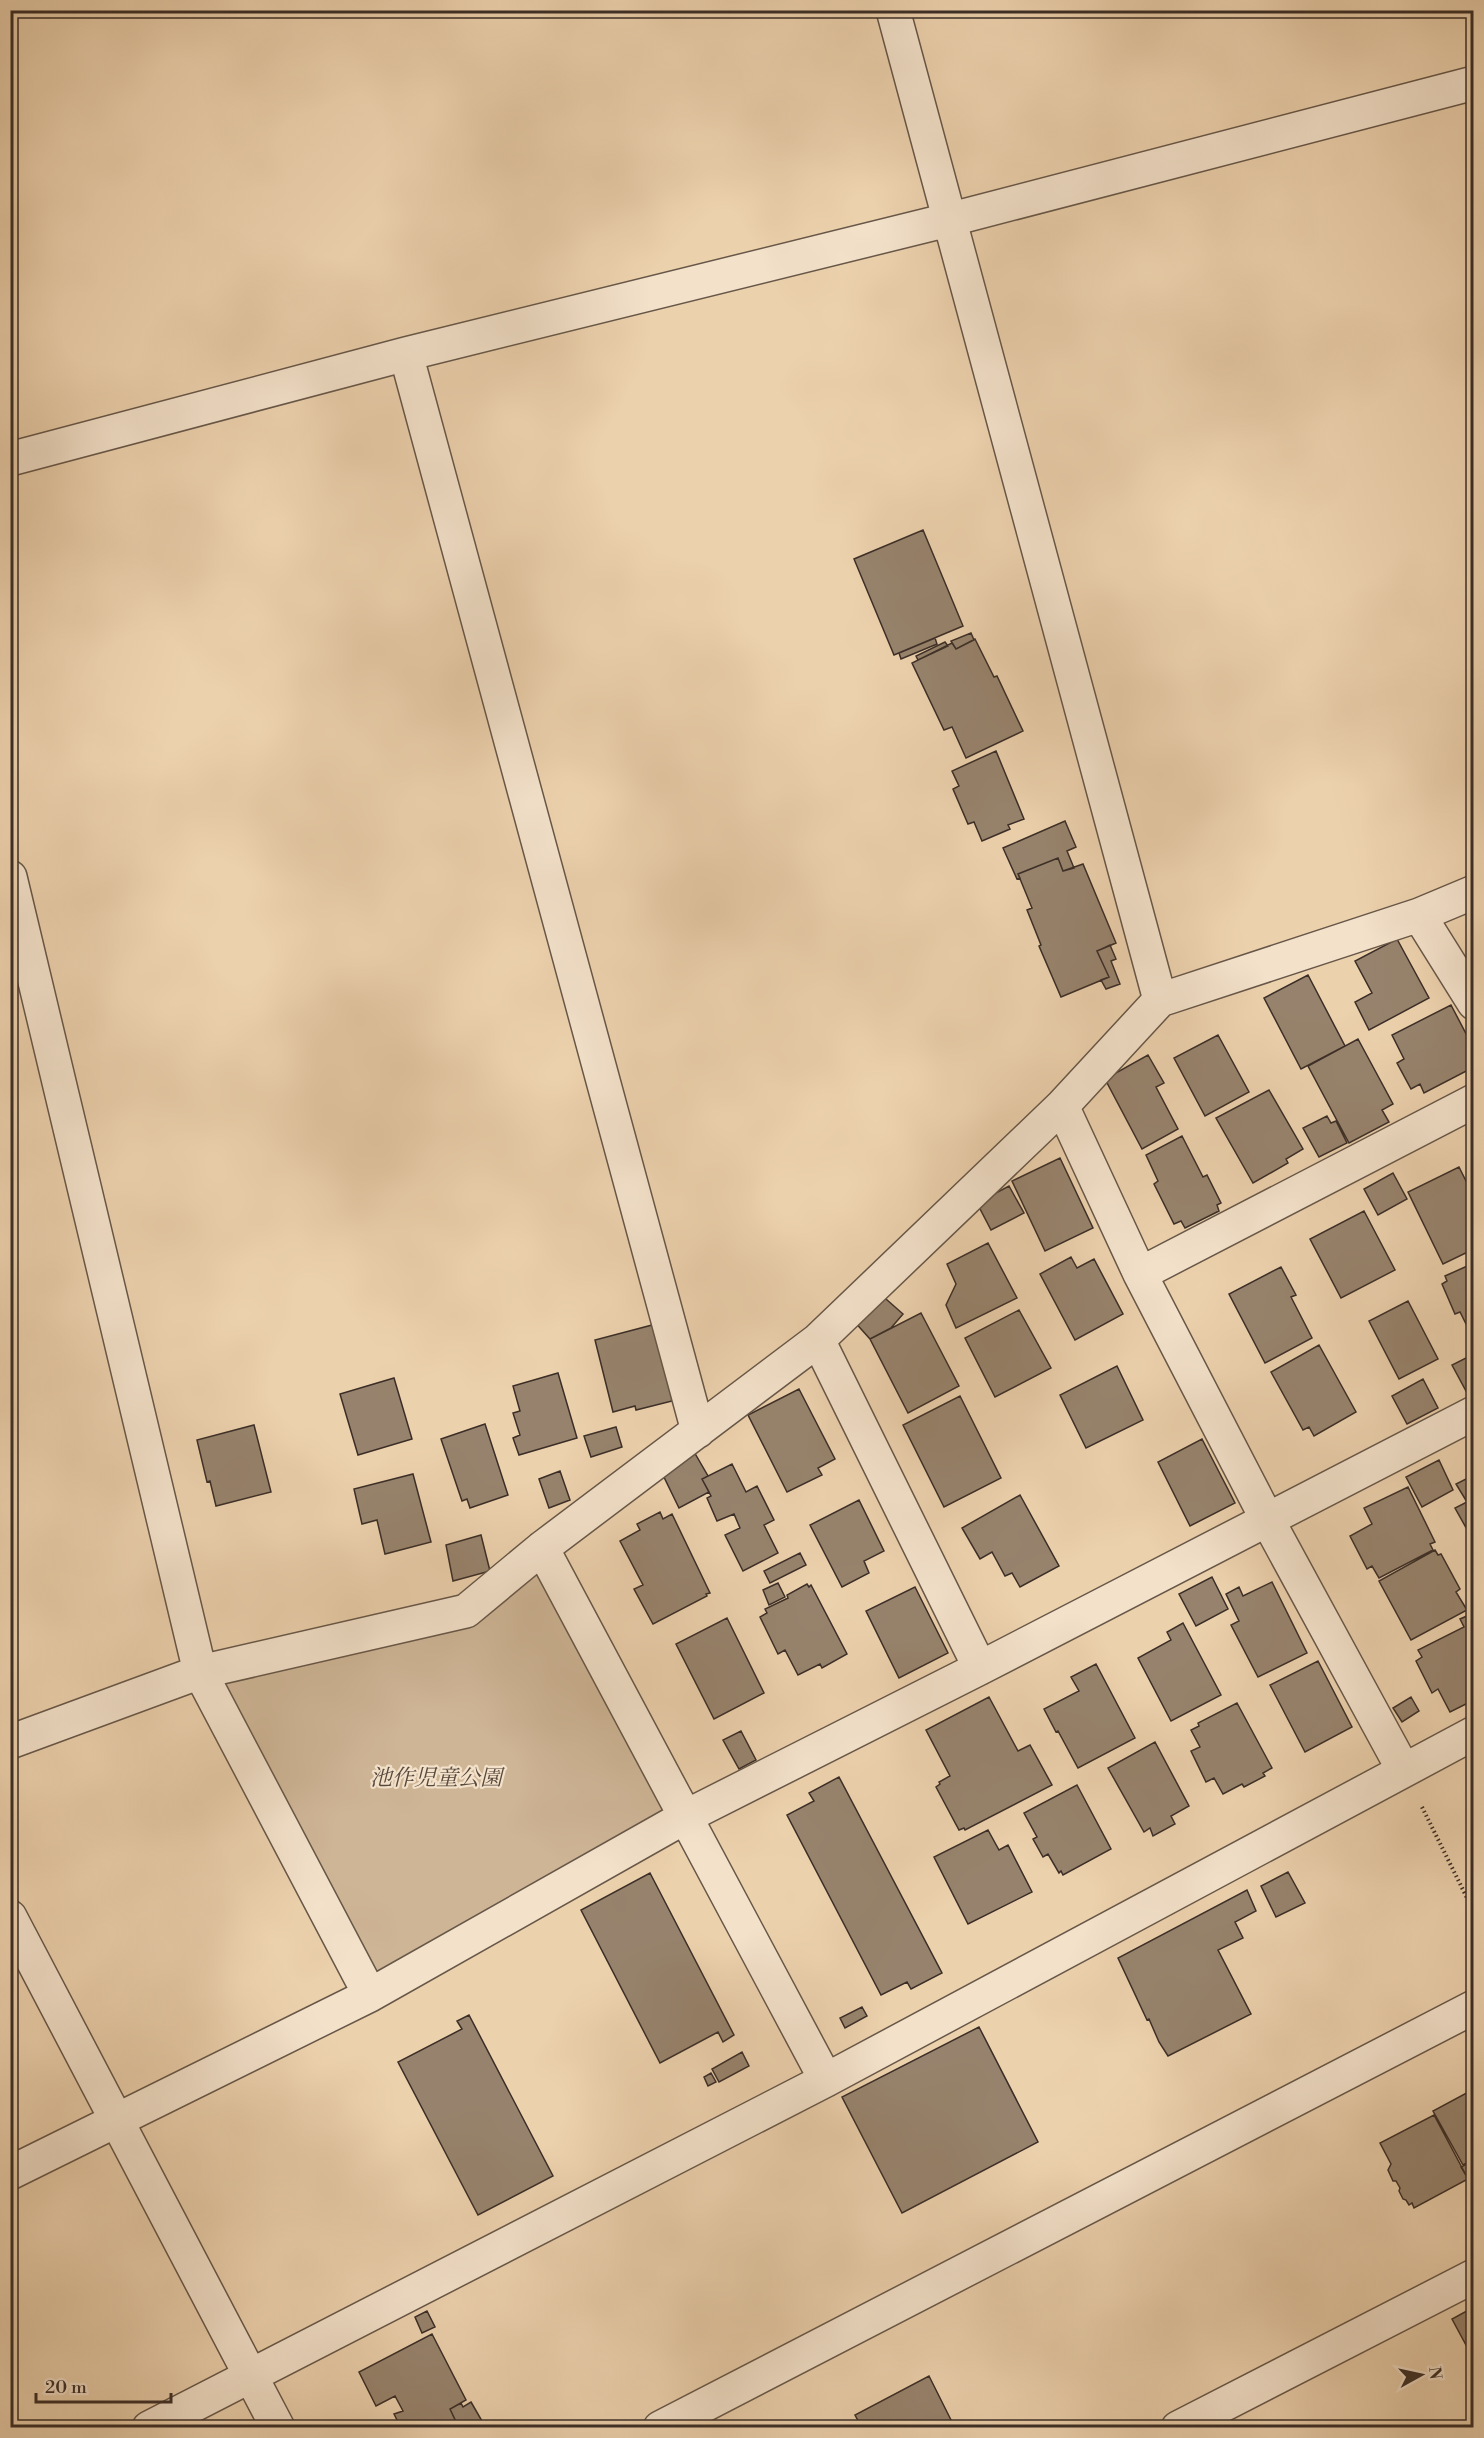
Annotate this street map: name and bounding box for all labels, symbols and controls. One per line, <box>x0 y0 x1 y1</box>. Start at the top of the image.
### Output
park label: 池作児童公園 <box>370 1765 505 1792</box>
north arrow <box>1391 2345 1451 2405</box>
text: N <box>1424 2365 1446 2381</box>
scale bar <box>36 2366 171 2404</box>
text: 20 m <box>45 2376 87 2399</box>

